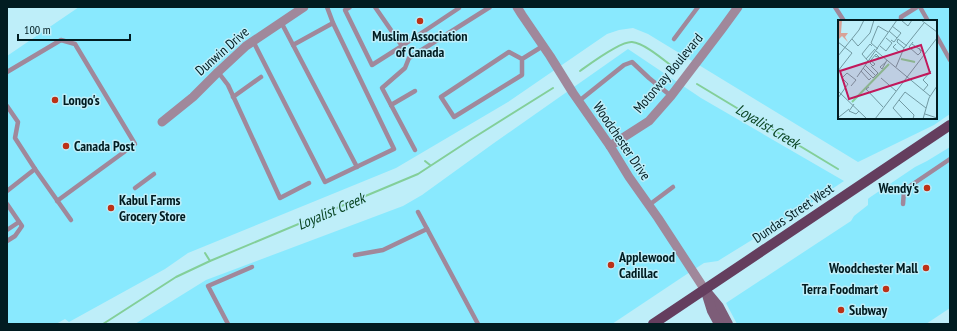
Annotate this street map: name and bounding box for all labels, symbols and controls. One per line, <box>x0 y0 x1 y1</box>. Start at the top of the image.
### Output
scale bar <box>18 16 130 42</box>
marker: Muslim Association of Canada <box>415 16 425 26</box>
inset map <box>838 20 937 119</box>
text: 100 m <box>24 22 51 37</box>
street label: Dunwin Drive <box>191 23 253 79</box>
place label: Muslim Association of Canada <box>372 27 468 61</box>
street label: Motorway Boulevard <box>629 29 707 117</box>
place label: Longo's <box>63 91 100 109</box>
marker: Longo's <box>50 95 60 105</box>
street label: Woodchester Drive <box>589 98 655 184</box>
water label: Loyalist Creek <box>732 99 805 154</box>
place label: Canada Post <box>74 137 134 155</box>
marker: Canada Post <box>61 141 71 151</box>
street label: Dundas Street West <box>749 179 837 247</box>
place label: Wendy's <box>877 179 919 197</box>
marker: Wendy's <box>922 183 932 193</box>
water label: Loyalist Creek <box>294 187 370 234</box>
place label: Kabul Farms Grocery Store <box>119 191 186 225</box>
marker: Kabul Farms Grocery Store <box>106 203 116 213</box>
place label: Applewood Cadillac <box>618 248 675 282</box>
place label: Woodchester Mall <box>828 259 919 277</box>
marker: Applewood Cadillac <box>606 260 616 270</box>
marker: Woodchester Mall <box>921 263 931 273</box>
place label: Terra Foodmart <box>802 280 878 298</box>
marker: Terra Foodmart <box>881 284 891 294</box>
place label: Subway <box>849 301 888 319</box>
marker: Subway <box>836 305 846 315</box>

